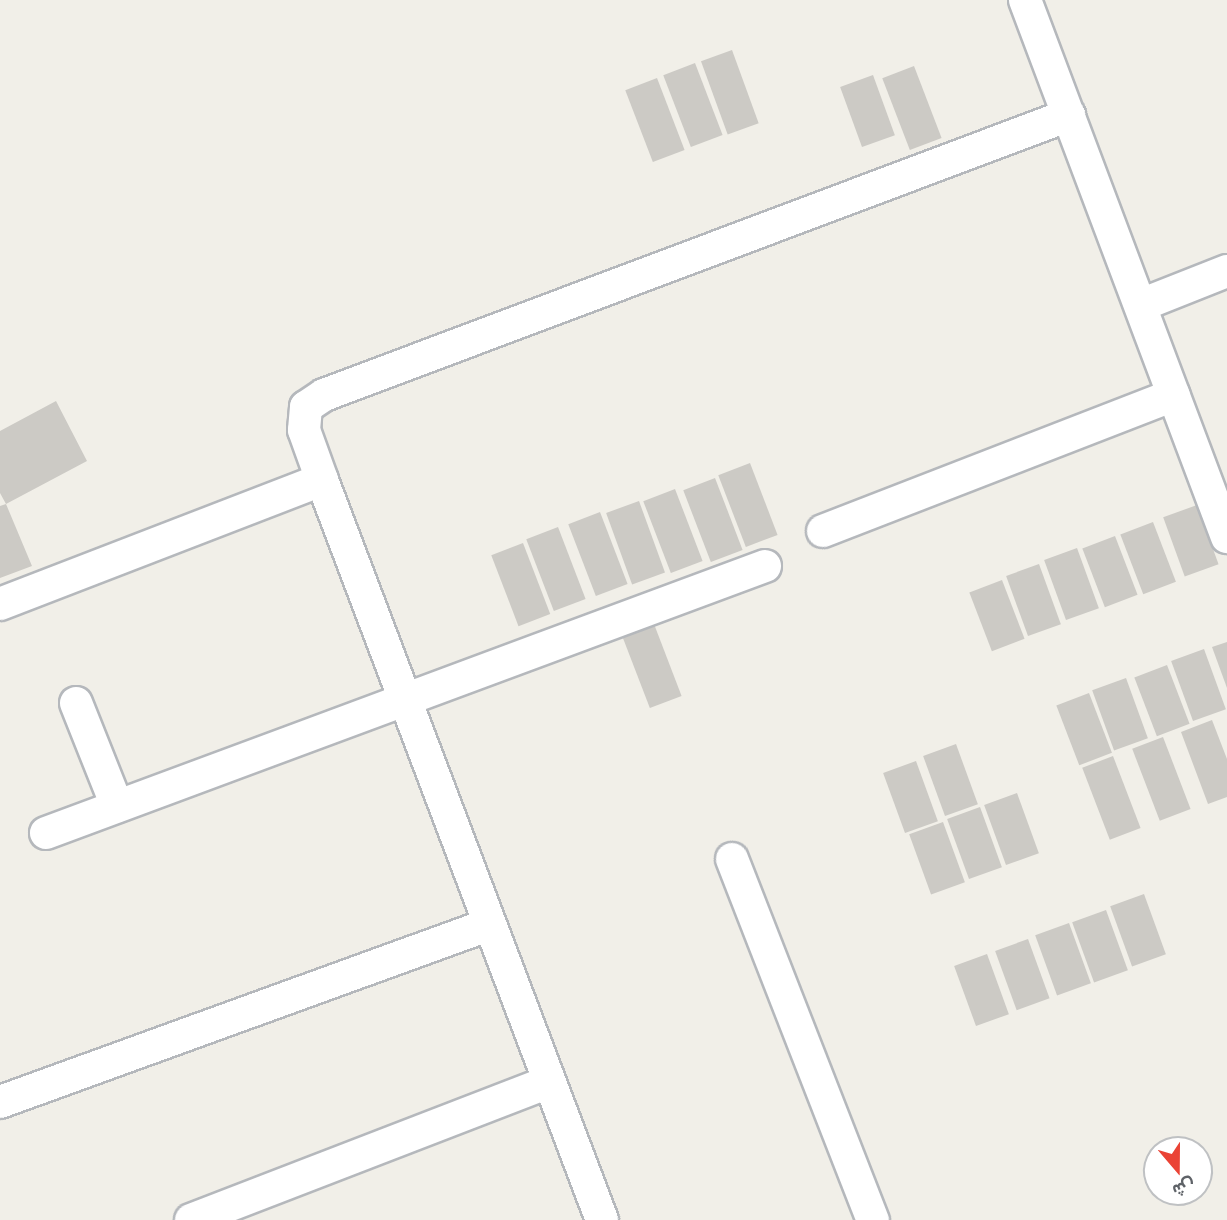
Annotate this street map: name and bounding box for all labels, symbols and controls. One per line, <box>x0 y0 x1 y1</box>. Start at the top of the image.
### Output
north arrow <box>1143 1136 1213 1206</box>
text: ش <box>1170 1175 1199 1204</box>

